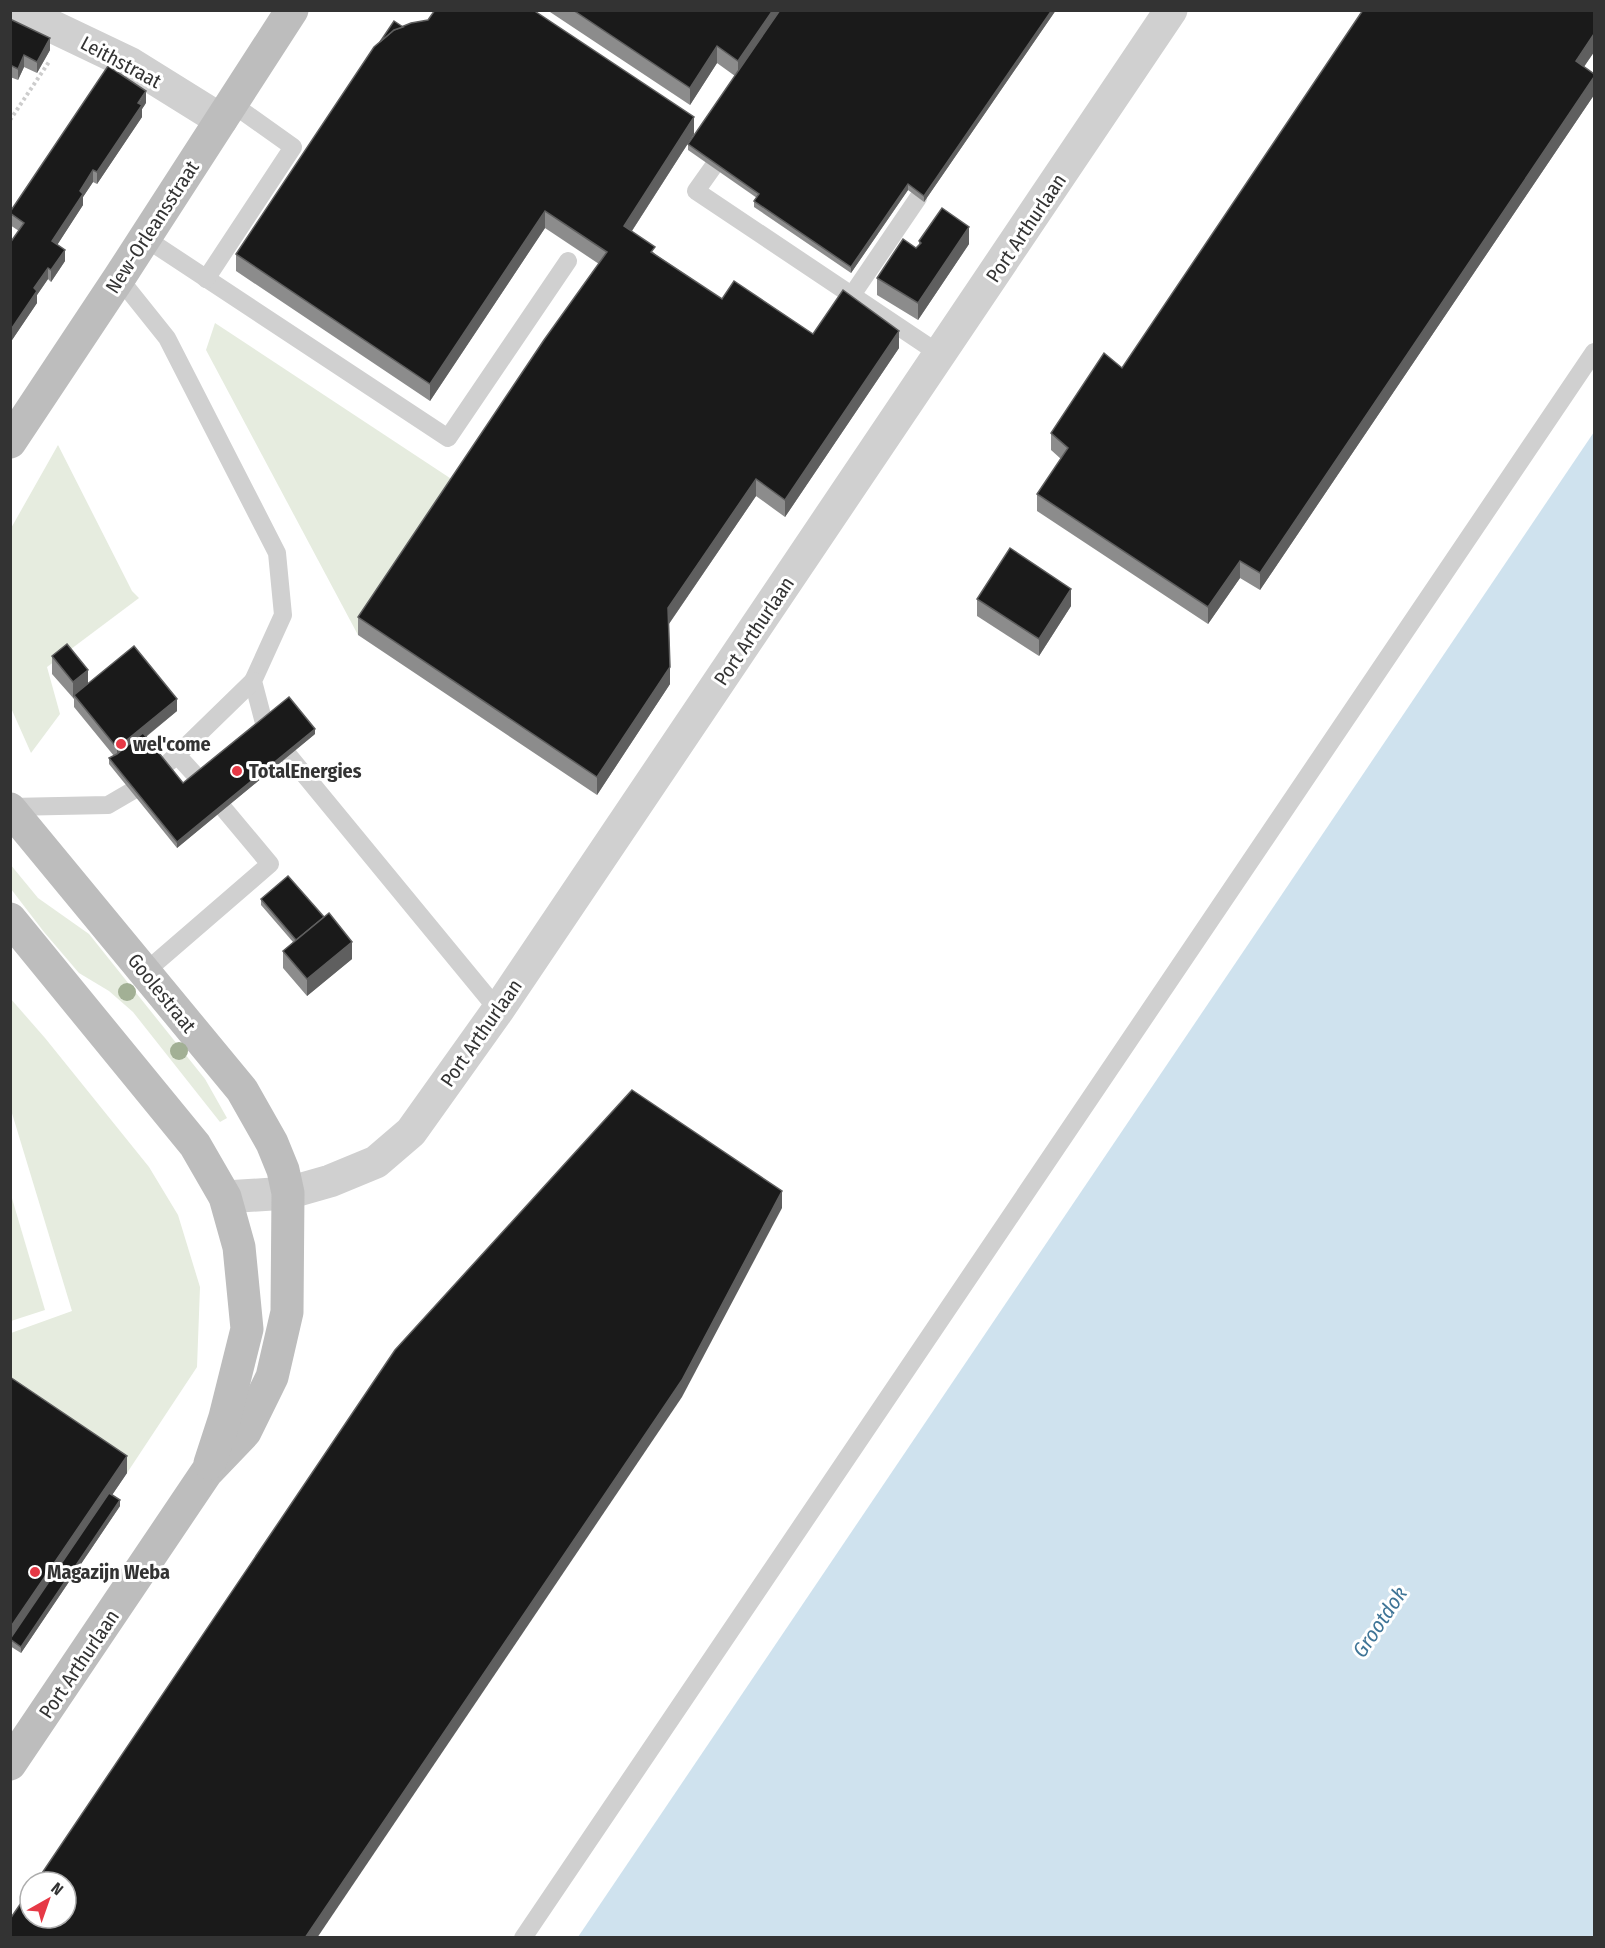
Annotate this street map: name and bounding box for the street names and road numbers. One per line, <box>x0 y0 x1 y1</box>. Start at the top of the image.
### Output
street label: Leithstraat <box>77 31 166 93</box>
street label: New-Orleansstraat <box>100 156 204 298</box>
street label: Port Arthurlaan <box>981 169 1071 287</box>
street label: Port Arthurlaan <box>709 572 799 690</box>
street label: Goolestraat <box>123 949 202 1038</box>
street label: Port Arthurlaan <box>435 975 527 1091</box>
street label: Port Arthurlaan <box>34 1605 124 1723</box>

